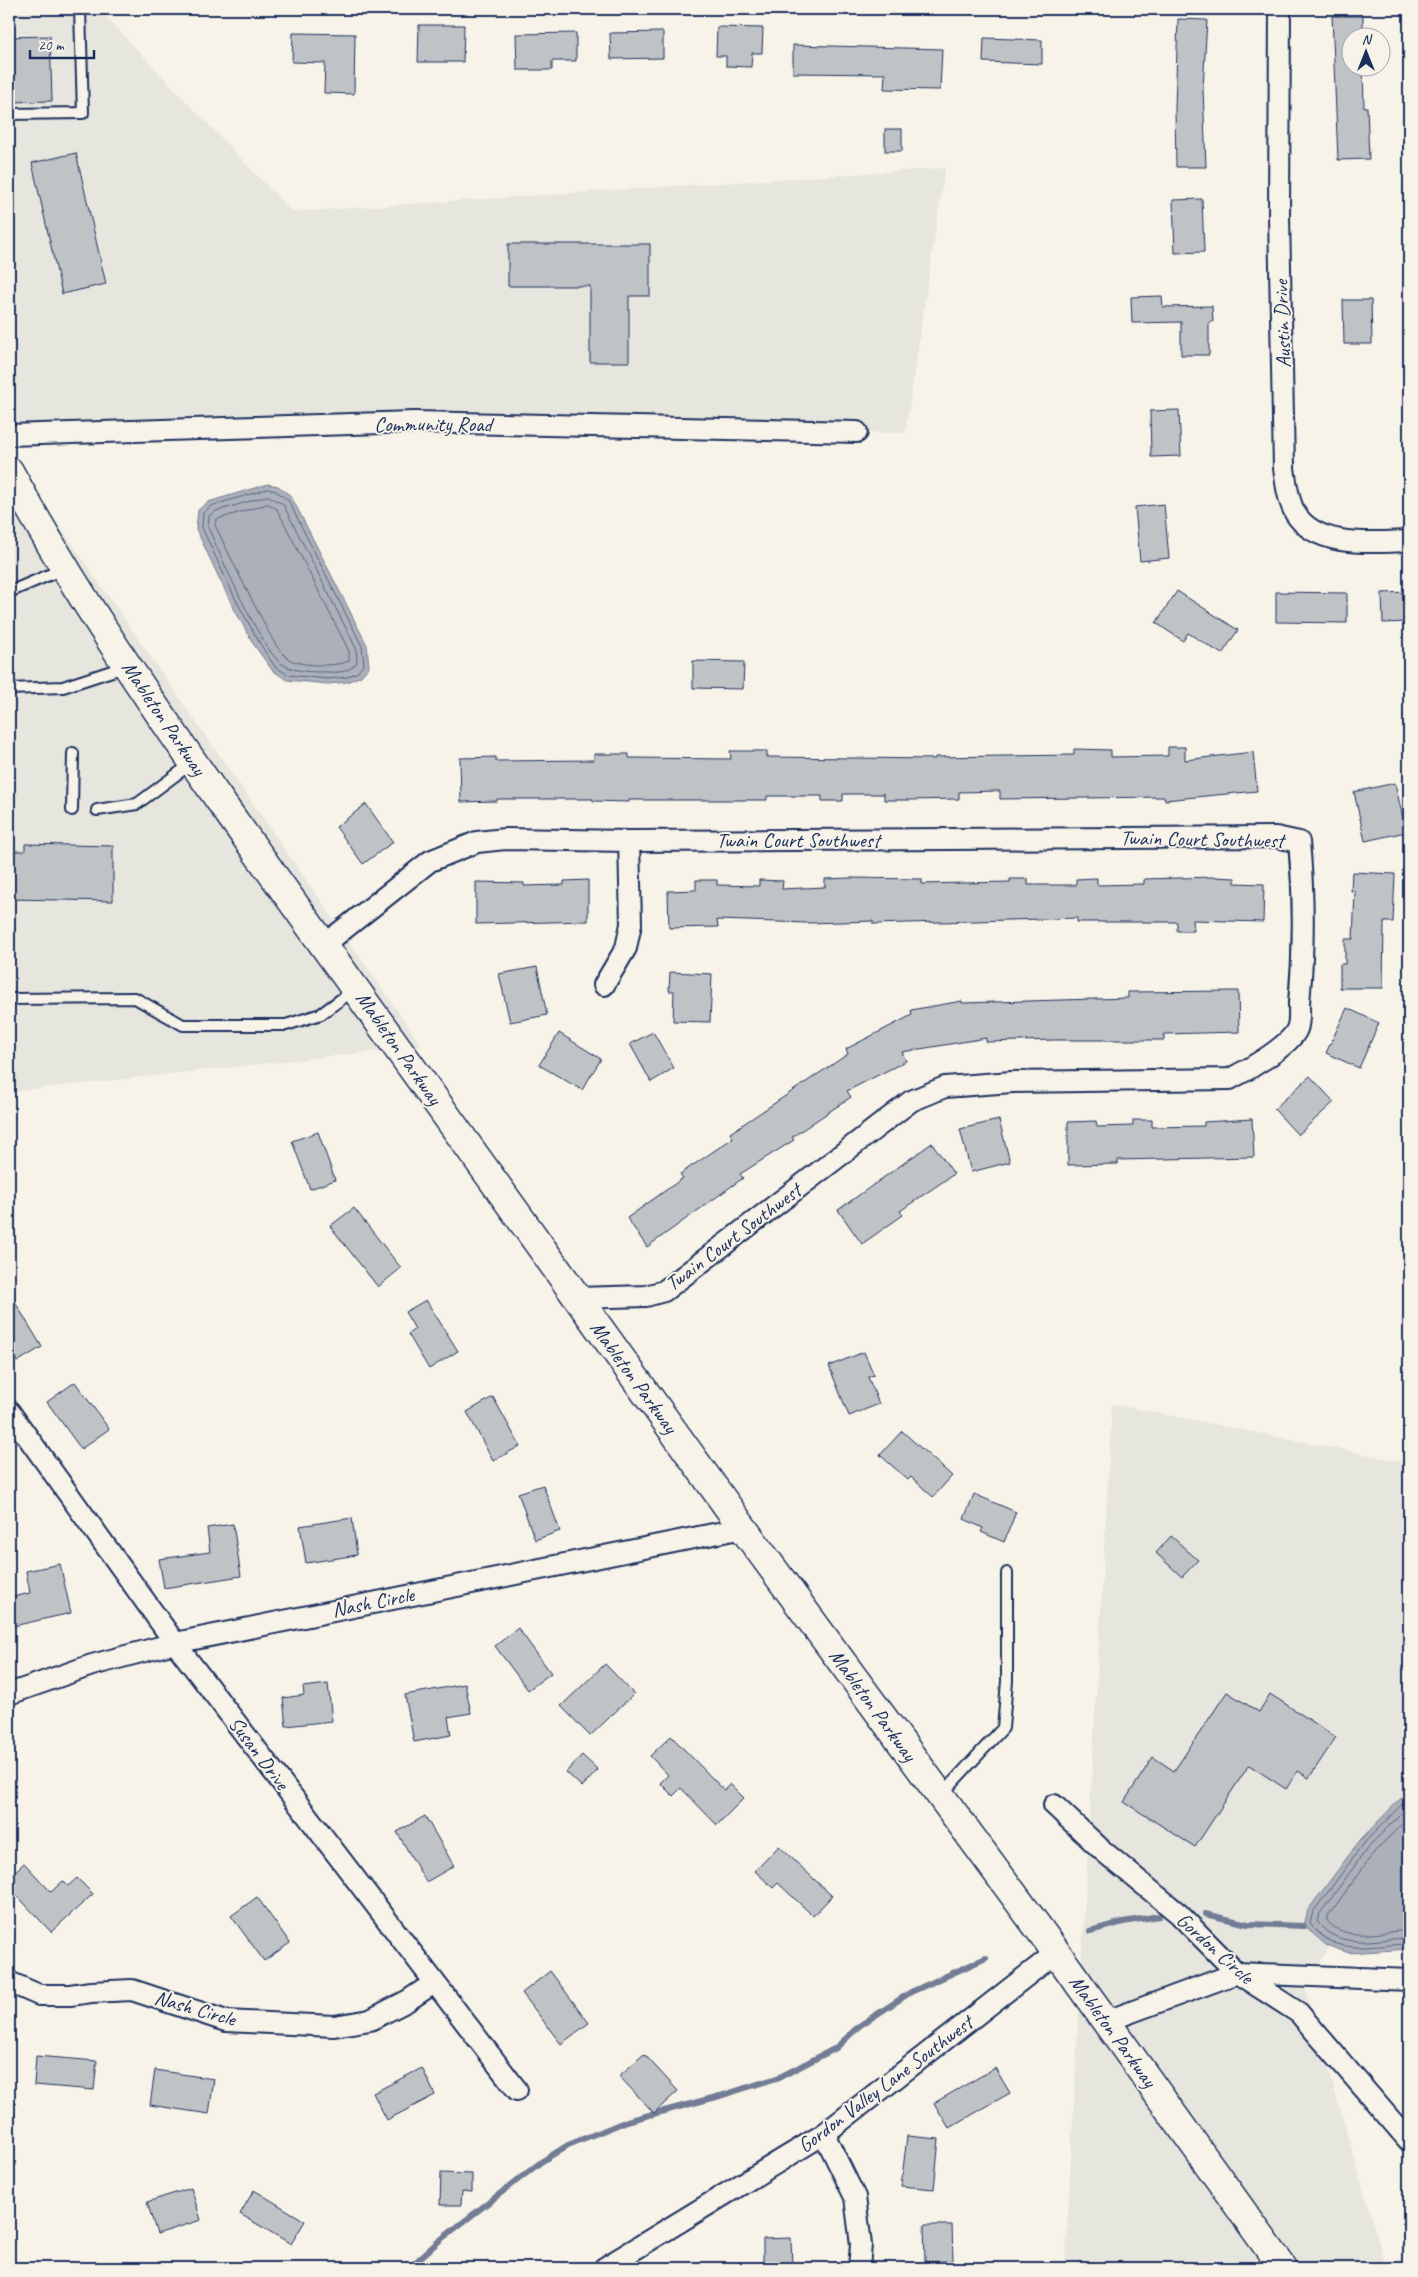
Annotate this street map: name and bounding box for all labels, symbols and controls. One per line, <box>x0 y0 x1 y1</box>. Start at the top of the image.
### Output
scale bar <box>30 28 94 60</box>
north arrow <box>1340 28 1390 78</box>
text: N <box>1362 31 1373 48</box>
text: 20 m <box>38 36 65 55</box>
street label: Austin Drive <box>1267 277 1297 369</box>
street label: Community Road <box>374 411 494 437</box>
street label: Mableton Parkway <box>116 656 213 782</box>
street label: Twain Court Southwest <box>1120 825 1287 853</box>
street label: Twain Court Southwest <box>716 827 883 853</box>
street label: Mableton Parkway <box>350 986 449 1111</box>
street label: Twain Court Southwest <box>660 1176 808 1297</box>
street label: Mableton Parkway <box>585 1316 685 1440</box>
street label: Nash Circle <box>330 1581 417 1623</box>
street label: Mableton Parkway <box>824 1644 924 1768</box>
street label: Susan Drive <box>223 1711 296 1797</box>
street label: Gordon Circle <box>1171 1907 1260 1991</box>
street label: Mableton Parkway <box>1064 1970 1164 2094</box>
street label: Nash Circle <box>152 1984 240 2032</box>
street label: Gordon Valley Lane Southwest <box>792 2008 980 2158</box>

